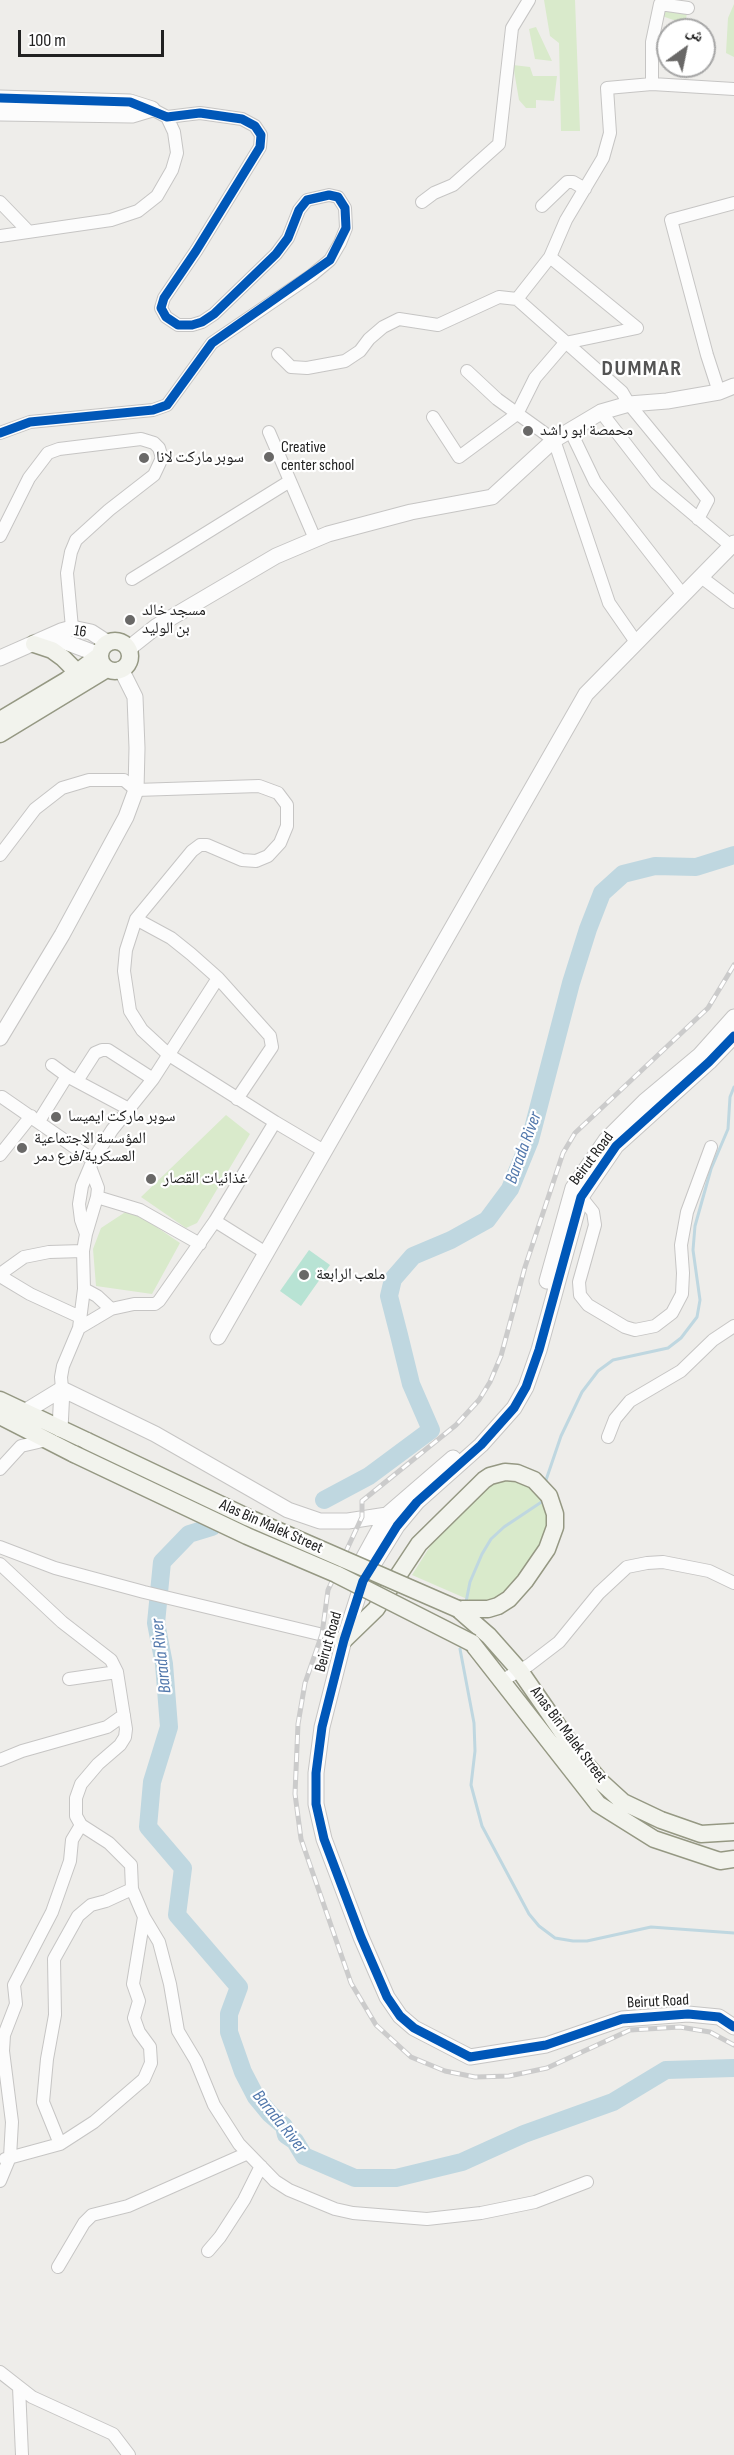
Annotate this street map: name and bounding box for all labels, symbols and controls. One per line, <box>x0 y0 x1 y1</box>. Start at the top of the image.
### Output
scale bar <box>21 18 166 56</box>
north arrow <box>656 18 716 78</box>
text: ش <box>683 22 707 47</box>
text: 100 m <box>29 30 66 51</box>
district label: DUMMAR <box>602 356 682 382</box>
place label: محمصة ابو راشد <box>540 421 633 441</box>
marker: محمصة ابو راشد <box>521 424 535 438</box>
place label: Creative center school <box>281 438 354 476</box>
place label: سوبر ماركت لانا <box>156 448 244 468</box>
marker: Creative center school <box>262 450 276 464</box>
marker: سوبر ماركت لانا <box>137 451 151 465</box>
place label: مسجد خالد بن الوليد <box>142 601 206 639</box>
marker: مسجد خالد بن الوليد <box>123 613 137 627</box>
street label: 16 <box>72 622 88 642</box>
place label: سوبر ماركت ايميسا <box>68 1107 176 1127</box>
water label: Barada River <box>501 1109 547 1187</box>
marker: سوبر ماركت ايميسا <box>49 1110 63 1124</box>
place label: المؤسسة الاجتماعية العسكرية/فرع دمر <box>34 1129 146 1167</box>
street label: Beirut Road <box>566 1129 618 1189</box>
marker: المؤسسة الاجتماعية العسكرية/فرع دمر <box>15 1141 29 1155</box>
place label: غذائيات القصار <box>163 1169 248 1189</box>
marker: غذائيات القصار <box>144 1172 158 1186</box>
place label: ملعب الرابعة <box>316 1265 385 1285</box>
marker: ملعب الرابعة <box>297 1268 311 1282</box>
street label: Alas Bin Malek Street <box>216 1496 326 1558</box>
street label: Beirut Road <box>311 1610 347 1674</box>
water label: Barada River <box>147 1618 177 1694</box>
street label: Anas Bin Malek Street <box>526 1683 610 1787</box>
street label: Beirut Road <box>627 1991 689 2013</box>
water label: Barada River <box>247 2086 311 2158</box>

